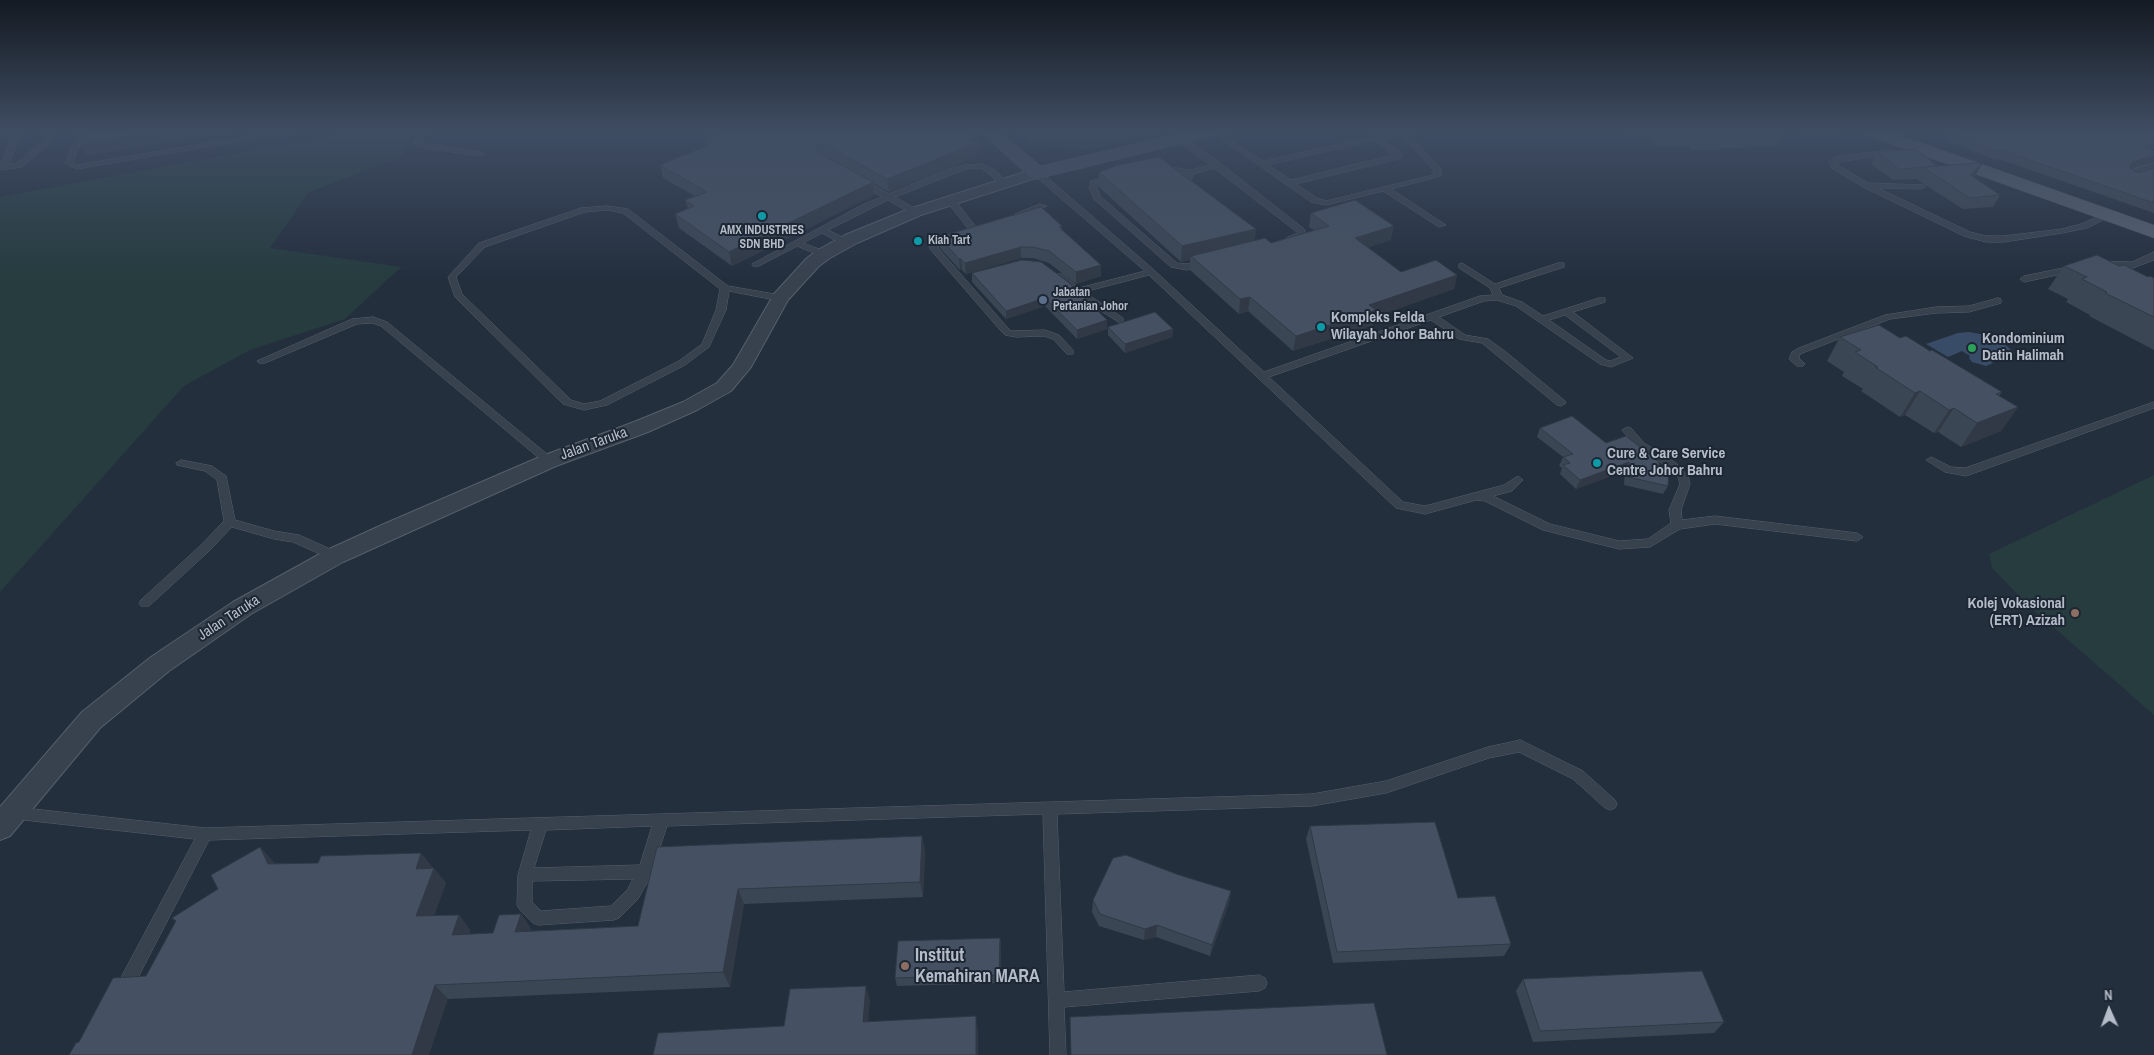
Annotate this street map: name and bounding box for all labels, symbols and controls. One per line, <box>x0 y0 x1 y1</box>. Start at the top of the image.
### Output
marker: AMX INDUSTRIES SDN BHD <box>756 210 768 222</box>
place label: AMX INDUSTRIES SDN BHD <box>720 224 804 252</box>
place label: Kiah Tart <box>928 234 970 248</box>
marker: Kiah Tart <box>912 235 924 247</box>
place label: Jabatan Pertanian Johor <box>1053 286 1128 314</box>
marker: Jabatan Pertanian Johor <box>1037 294 1049 306</box>
place label: Kompleks Felda Wilayah Johor Bahru <box>1331 309 1454 344</box>
marker: Kompleks Felda Wilayah Johor Bahru <box>1315 321 1327 333</box>
place label: Kondominium Datin Halimah <box>1982 330 2065 365</box>
marker: Kondominium Datin Halimah <box>1966 342 1978 354</box>
street label: Jalan Taruka <box>558 424 630 464</box>
place label: Cure & Care Service Centre Johor Bahru <box>1607 445 1725 480</box>
marker: Cure & Care Service Centre Johor Bahru <box>1591 457 1603 469</box>
street label: Jalan Taruka <box>195 591 263 645</box>
place label: Kolej Vokasional (ERT) Azizah <box>1967 595 2065 630</box>
marker: Kolej Vokasional (ERT) Azizah <box>2069 607 2081 619</box>
place label: Institut Kemahiran MARA <box>915 945 1040 988</box>
marker: Institut Kemahiran MARA <box>899 960 911 972</box>
north arrow <box>2084 985 2134 1035</box>
text: N <box>2104 986 2113 1004</box>

